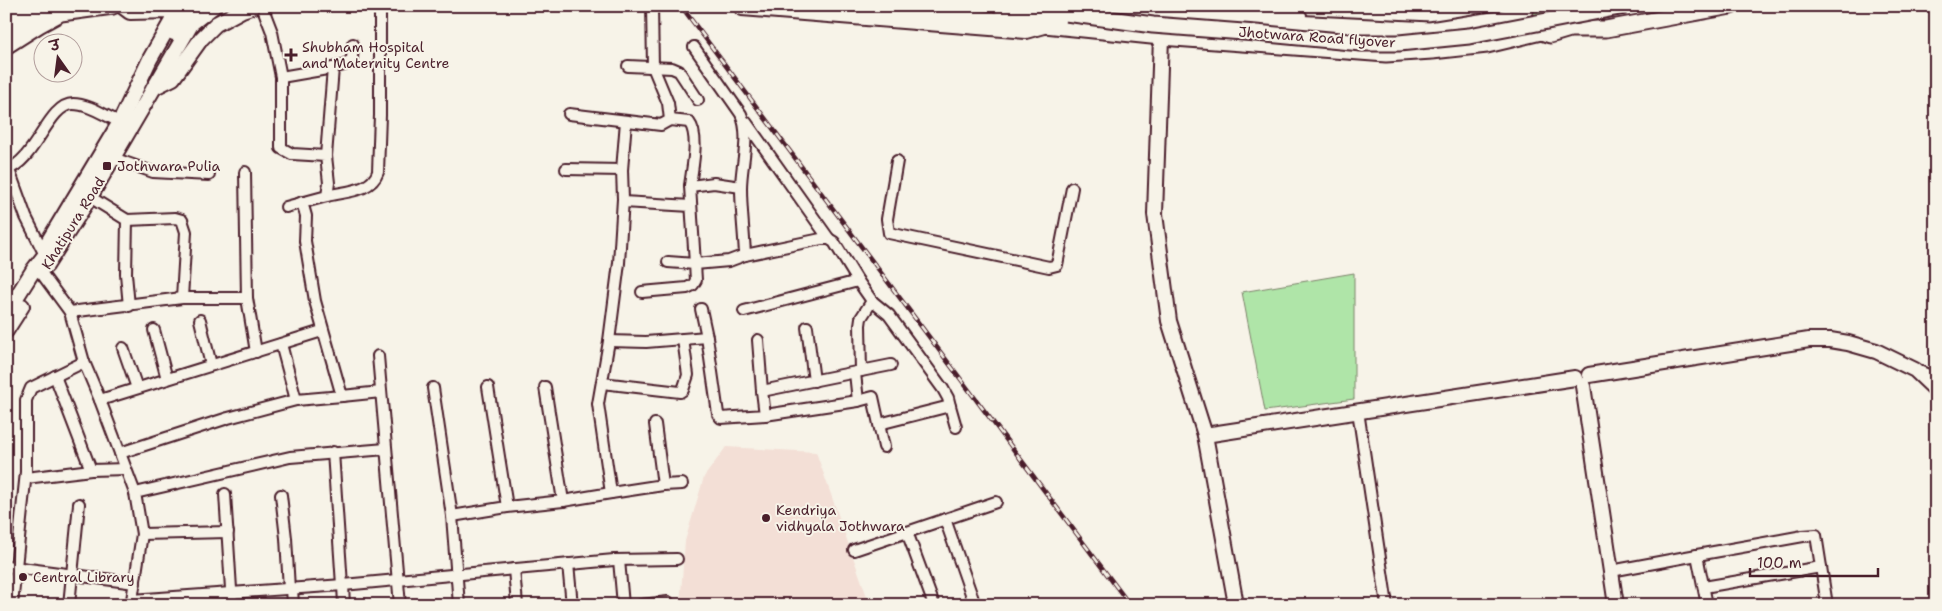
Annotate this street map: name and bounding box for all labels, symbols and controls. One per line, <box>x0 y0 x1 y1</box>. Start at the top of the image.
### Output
street label: Jhotwara Road flyover <box>1238 23 1397 52</box>
north arrow <box>32 32 82 82</box>
text: उ <box>46 35 63 56</box>
place label: Shubham Hospital and Maternity Centre <box>302 38 450 72</box>
marker: Shubham Hospital and Maternity Centre <box>284 48 298 62</box>
place label: Jothwara Pulia <box>117 157 221 175</box>
marker: Jothwara Pulia <box>101 160 113 172</box>
street label: Khatipura Road <box>37 173 109 273</box>
place label: Kendriya vidhyala Jothwara <box>776 501 905 535</box>
marker: Kendriya vidhyala Jothwara <box>760 512 772 524</box>
scale bar <box>1750 546 1877 578</box>
text: 100 m <box>1757 553 1802 573</box>
place label: Central Library <box>33 568 135 586</box>
marker: Central Library <box>17 571 29 583</box>

